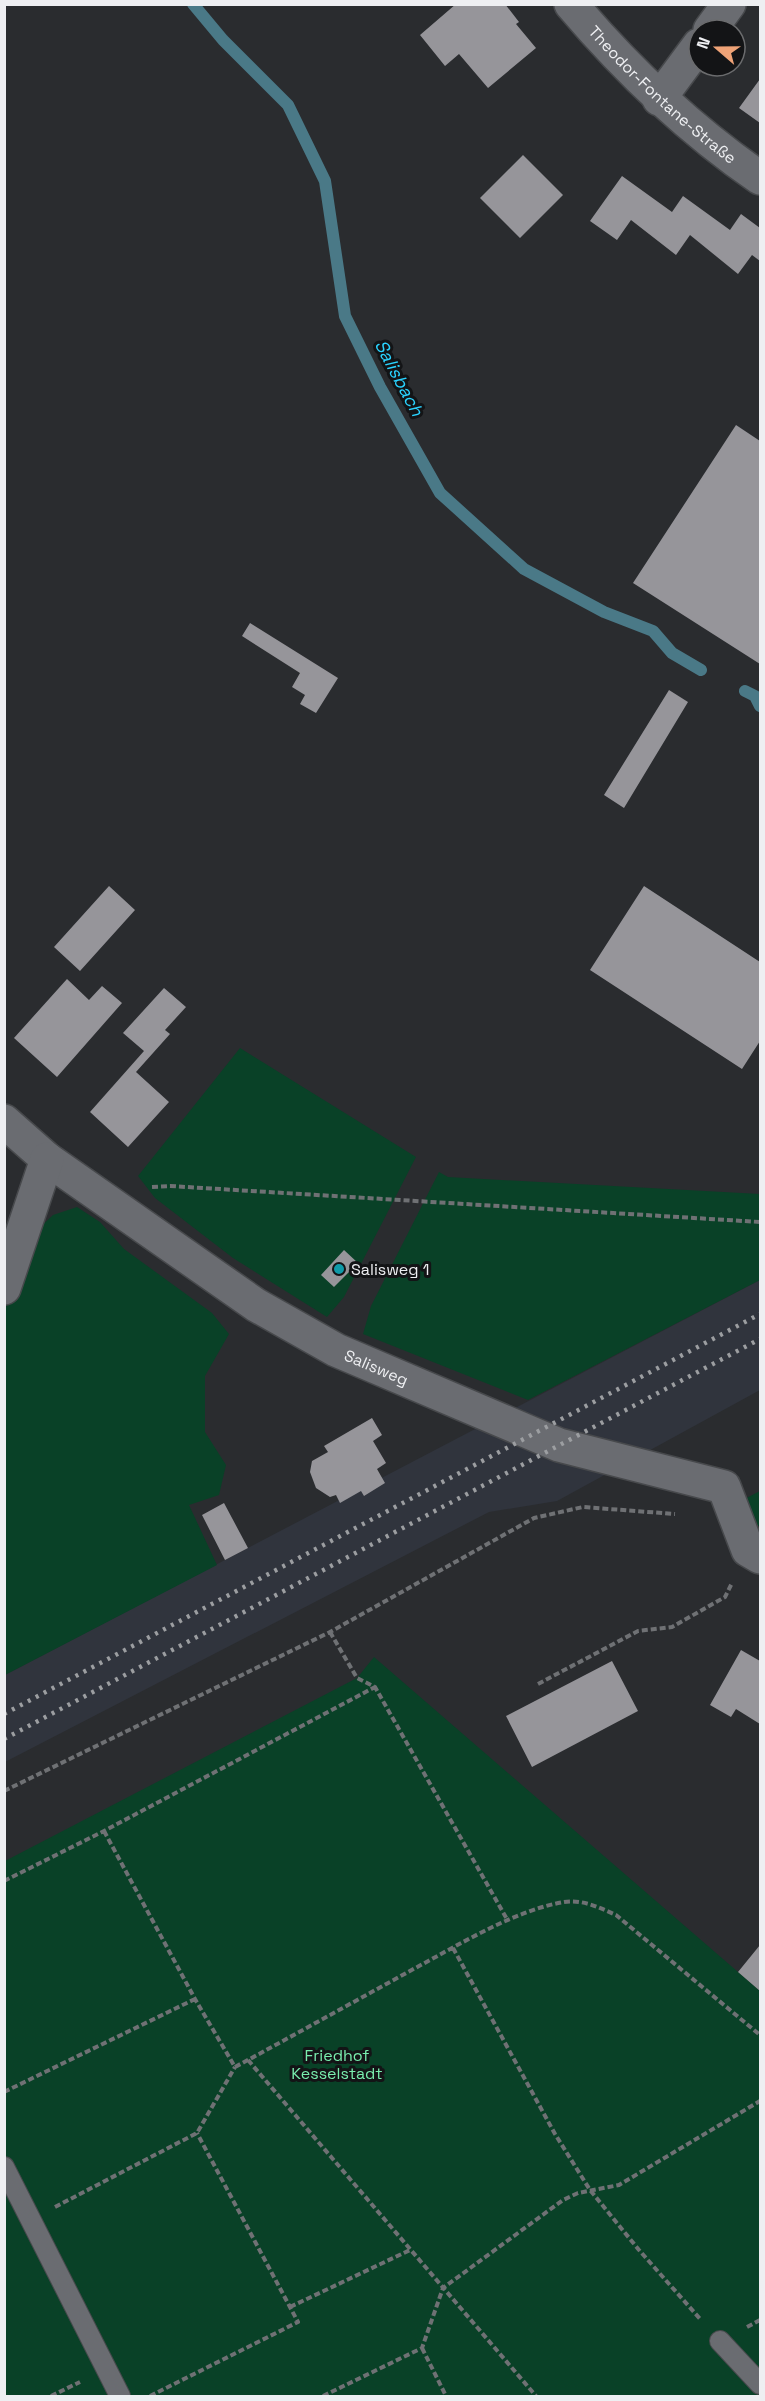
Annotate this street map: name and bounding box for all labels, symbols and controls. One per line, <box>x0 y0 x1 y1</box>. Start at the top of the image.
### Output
north arrow <box>687 18 747 78</box>
street label: Theodor-Fontane-Straße <box>584 21 741 169</box>
text: N <box>692 34 715 52</box>
water label: Salisbach <box>370 336 430 421</box>
place label: Salisweg 1 <box>351 1259 429 1280</box>
marker: Salisweg 1 <box>332 1262 346 1276</box>
street label: Salisweg <box>341 1345 411 1391</box>
park label: Friedhof Kesselstadt <box>291 2045 383 2084</box>

